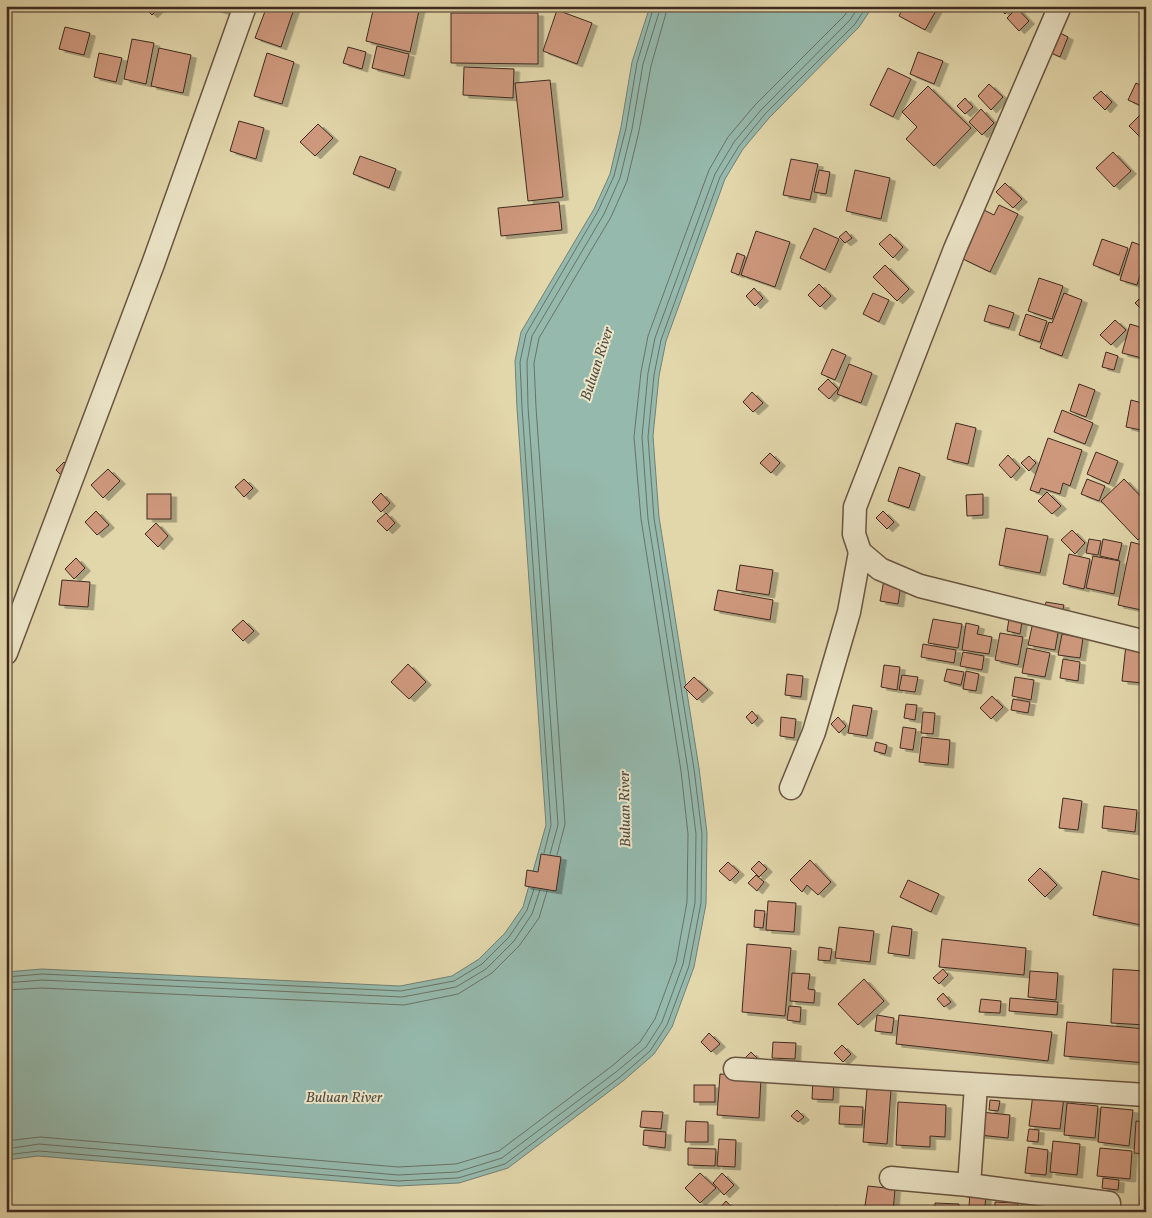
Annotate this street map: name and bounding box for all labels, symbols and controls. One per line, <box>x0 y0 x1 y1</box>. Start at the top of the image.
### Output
water label: Buluan River <box>576 324 620 404</box>
water label: Buluan River <box>615 770 637 848</box>
water label: Buluan River <box>306 1088 383 1109</box>

